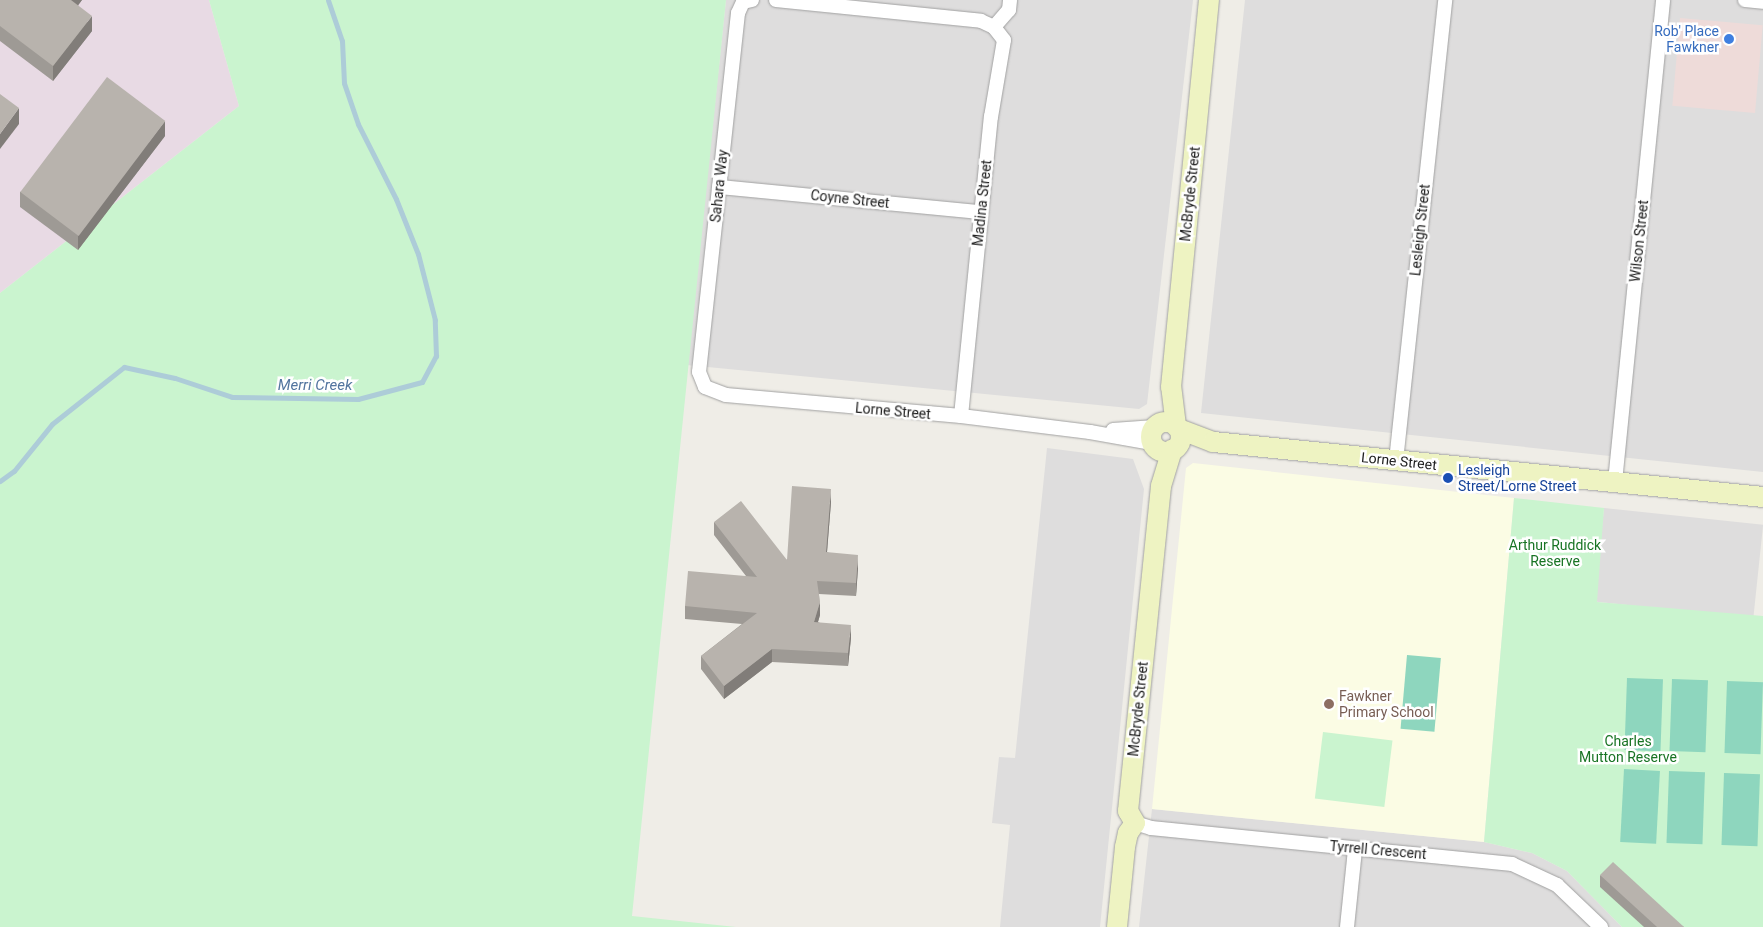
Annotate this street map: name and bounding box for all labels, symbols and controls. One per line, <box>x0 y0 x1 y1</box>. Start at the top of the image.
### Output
place label: Rob' Place Fawkner <box>1654 23 1719 56</box>
marker: Rob' Place Fawkner <box>1723 33 1735 45</box>
street label: McBryde Street <box>1177 146 1203 242</box>
street label: Sahara Way <box>707 149 731 223</box>
street label: Madina Street <box>969 159 995 247</box>
street label: Lesleigh Street <box>1407 183 1433 277</box>
street label: Coyne Street <box>810 187 890 211</box>
street label: Wilson Street <box>1626 199 1652 283</box>
water label: Merri Creek <box>278 377 352 395</box>
street label: Lorne Street <box>854 399 932 423</box>
street label: Lorne Street <box>1360 449 1438 473</box>
place label: Lesleigh Street/Lorne Street <box>1458 462 1577 494</box>
marker: Lesleigh Street/Lorne Street <box>1442 472 1454 484</box>
park label: Arthur Ruddick Reserve <box>1509 537 1601 570</box>
street label: McBryde Street <box>1125 661 1151 757</box>
place label: Fawkner Primary School <box>1339 688 1434 720</box>
marker: Fawkner Primary School <box>1323 698 1335 710</box>
park label: Charles Mutton Reserve <box>1579 733 1677 766</box>
street label: Tyrrell Crescent <box>1329 837 1427 863</box>

